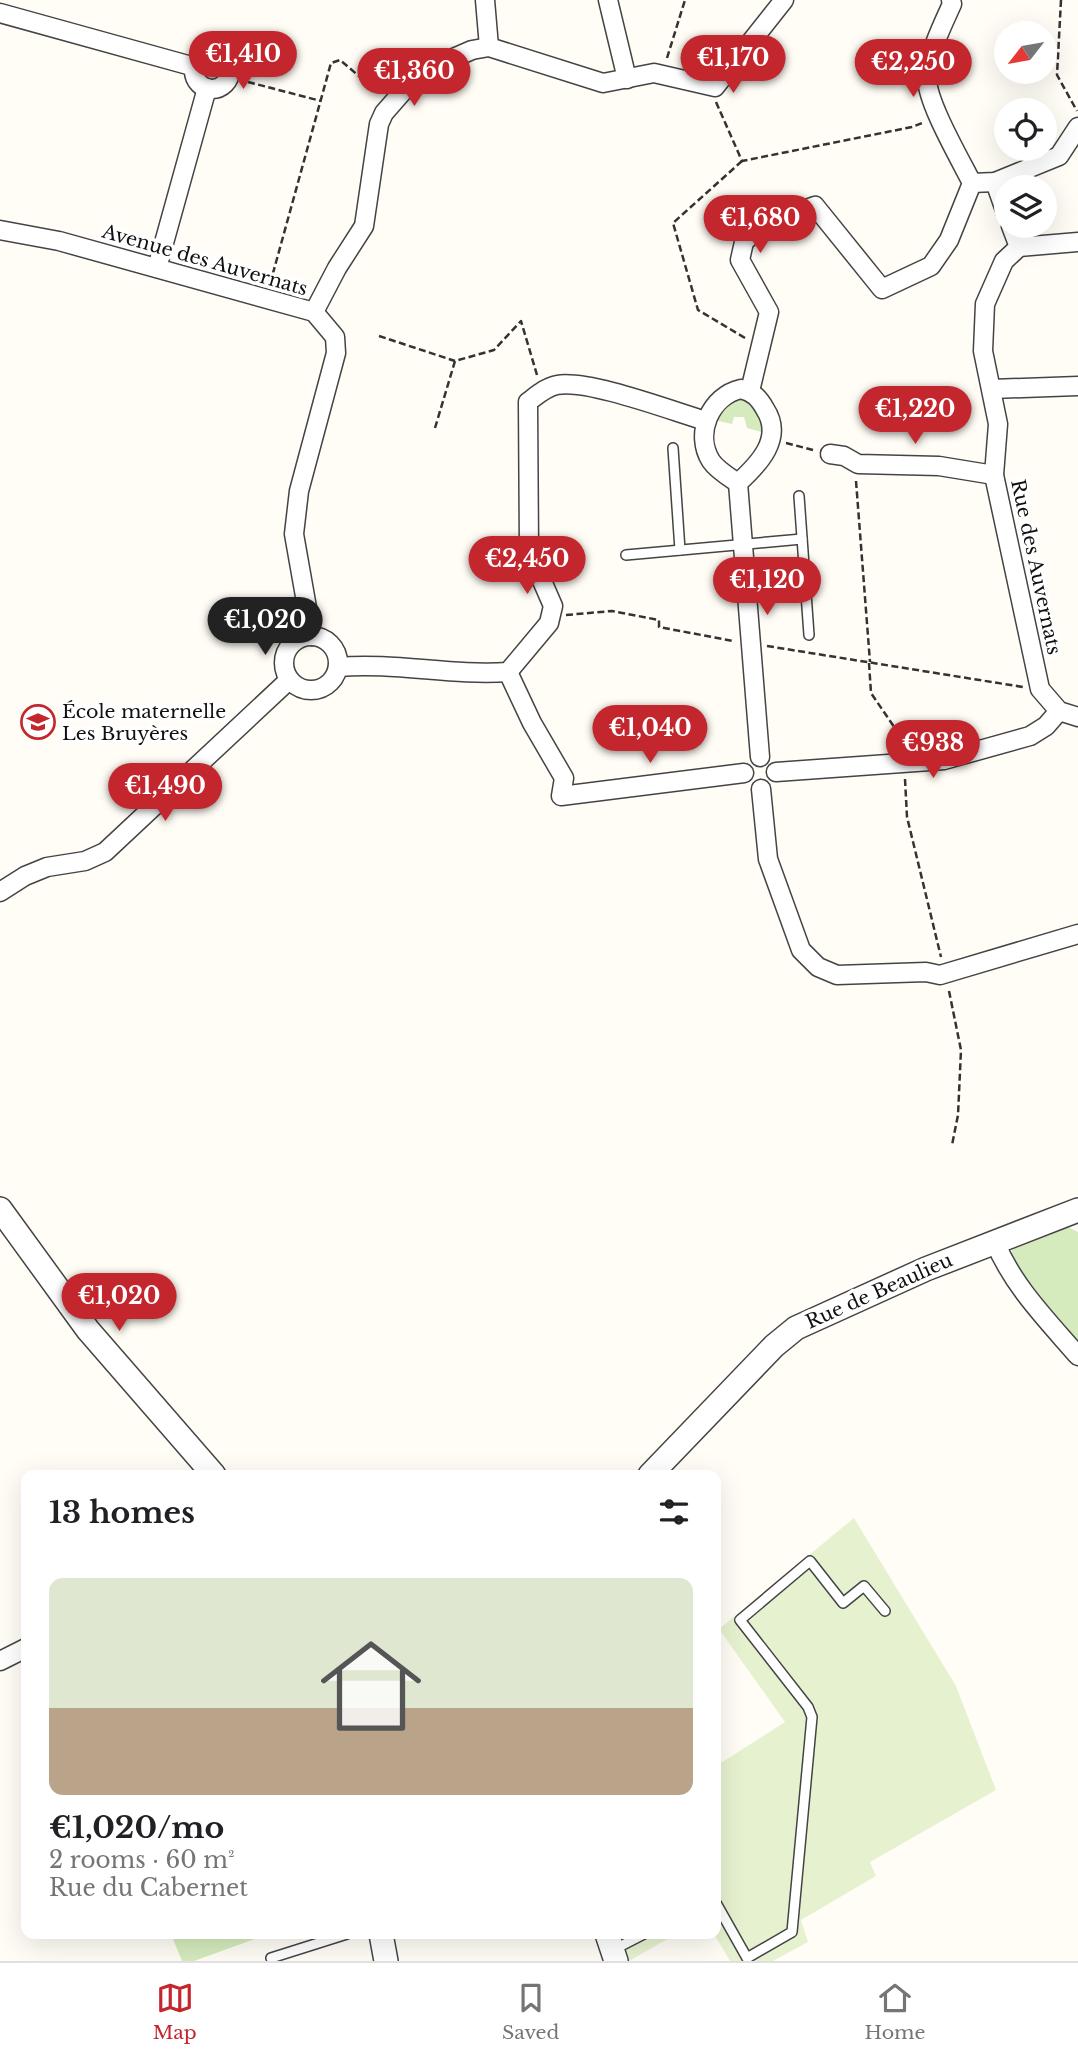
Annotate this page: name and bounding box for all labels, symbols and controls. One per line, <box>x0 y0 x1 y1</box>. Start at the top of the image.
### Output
north arrow <box>994 21 1057 84</box>
map controls <box>994 21 1057 238</box>
pin: €1,410 <box>186 32 300 91</box>
pin: €1,170 <box>676 36 790 95</box>
text: €1,410 <box>205 40 281 68</box>
pin: €2,250 <box>856 40 970 99</box>
text: €1,170 <box>697 44 769 72</box>
pin: €1,360 <box>357 48 471 108</box>
text: €2,250 <box>871 48 955 76</box>
text: €1,360 <box>373 57 455 85</box>
button: locate <box>994 98 1057 161</box>
button: layers <box>994 175 1057 238</box>
pin: €1,680 <box>703 196 817 255</box>
text: €1,680 <box>720 204 800 232</box>
street label: Avenue des Auvernats <box>99 219 310 300</box>
pin: €1,220 <box>858 386 972 446</box>
text: €1,220 <box>875 395 955 423</box>
street label: Rue des Auvernats <box>1006 477 1066 657</box>
pin: €2,450 <box>470 536 584 596</box>
text: €2,450 <box>485 545 569 573</box>
pin: €1,120 <box>710 558 824 617</box>
text: €1,120 <box>729 566 805 594</box>
pin: €1,020 <box>208 598 322 657</box>
text: €1,020 <box>224 606 306 634</box>
place label: École maternelle Les Bruyères <box>62 700 226 745</box>
school or university icon: École maternelle Les Bruyères <box>19 703 57 741</box>
pin: €1,040 <box>593 706 707 765</box>
text: €1,040 <box>608 714 692 742</box>
pin: €938 <box>892 720 974 780</box>
text: €938 <box>902 729 964 757</box>
pin: €1,490 <box>108 764 222 823</box>
text: €1,490 <box>124 772 206 800</box>
street label: Rue de Beaulieu <box>802 1248 956 1334</box>
pin: €1,020 <box>62 1274 176 1333</box>
text: €1,020 <box>78 1282 160 1310</box>
icon: filters <box>655 1493 693 1531</box>
text: 13 homes <box>49 1494 195 1531</box>
icon: home <box>308 1623 434 1749</box>
text: €1,020/mo <box>49 1809 224 1846</box>
text: 2 rooms · 60 m² <box>49 1846 235 1874</box>
text: Rue du Cabernet <box>49 1874 248 1902</box>
tab: Map <box>153 1979 197 2044</box>
tab: Saved <box>502 1979 559 2044</box>
tab: Home <box>865 1979 925 2044</box>

